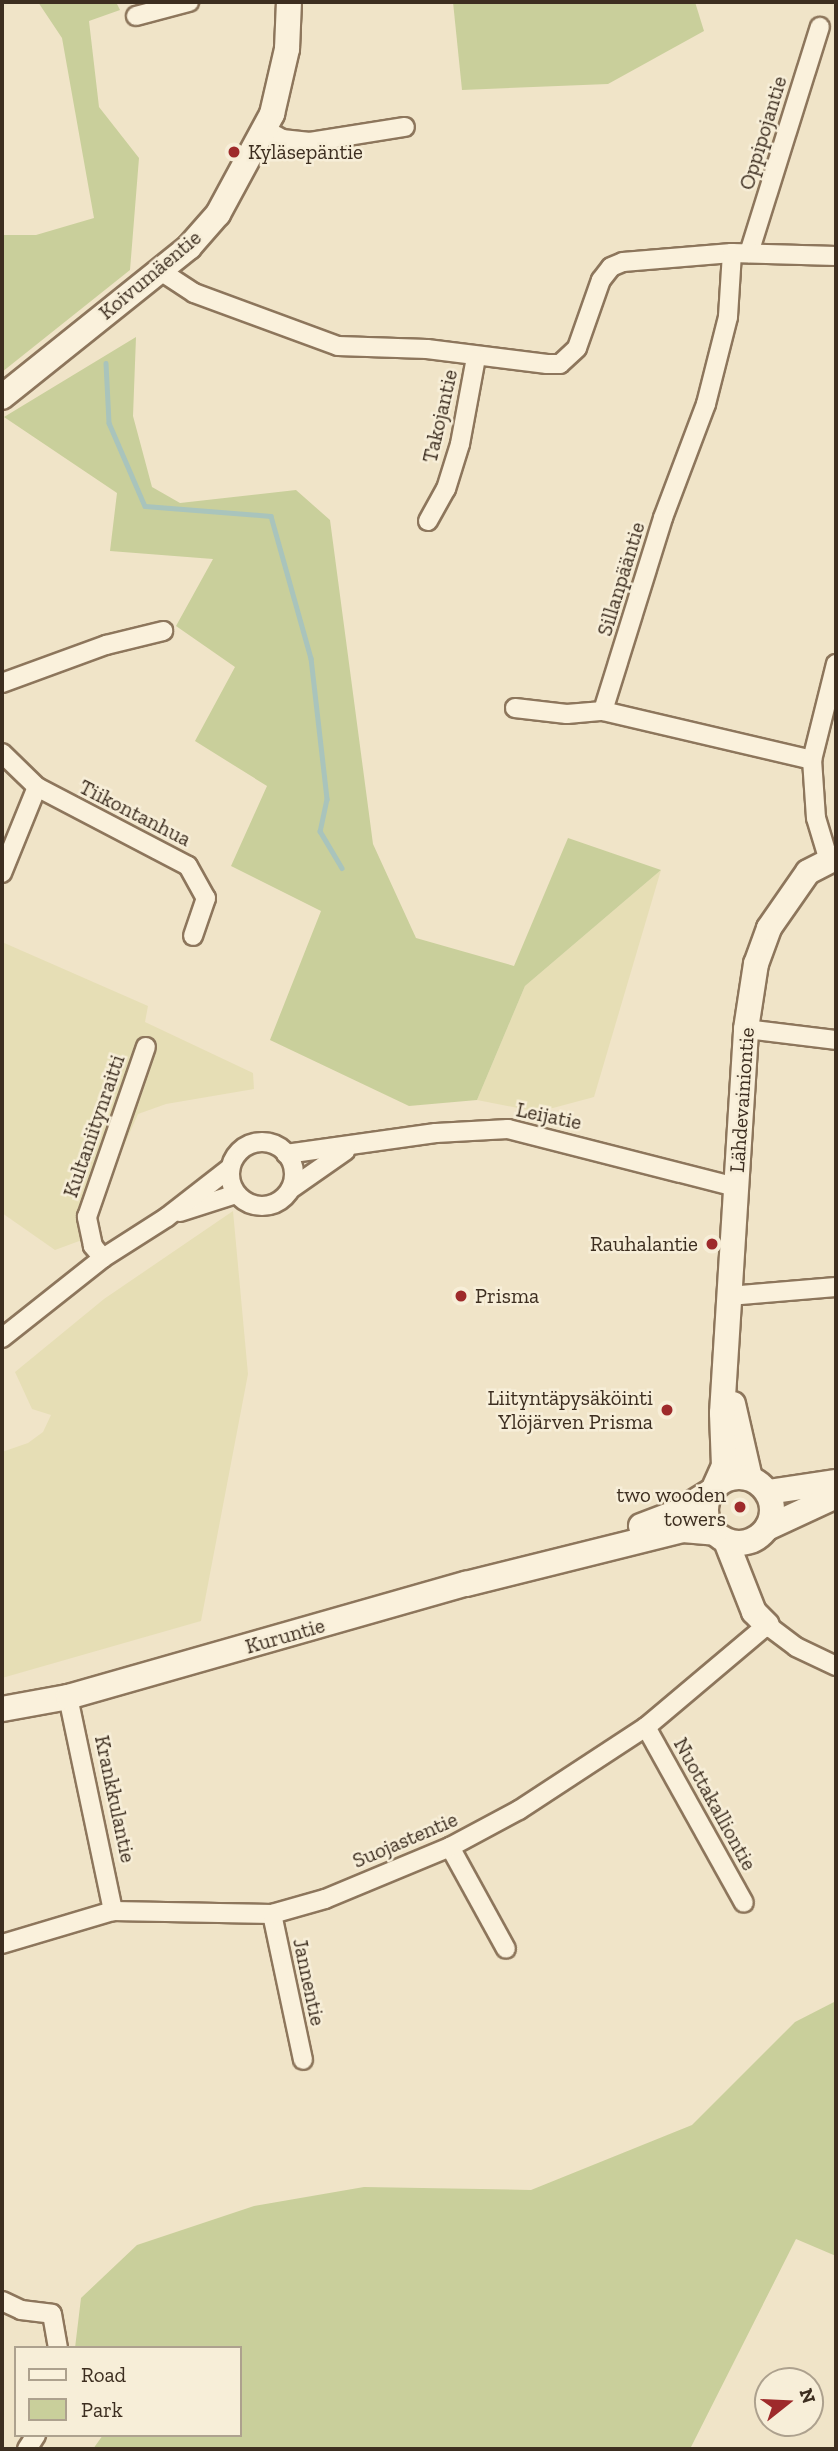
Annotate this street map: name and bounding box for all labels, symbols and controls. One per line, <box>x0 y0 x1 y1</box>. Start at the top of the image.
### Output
street label: Oppipojantie <box>734 73 792 193</box>
place label: Kyläsepäntie <box>248 139 363 165</box>
marker: Kyläsepäntie <box>226 144 242 160</box>
street label: Koivumäentie <box>94 225 206 325</box>
street label: Takojantie <box>417 367 463 465</box>
street label: Sillanpääntie <box>592 519 650 639</box>
street label: Tiikontanhua <box>75 774 195 852</box>
street label: Lähdevainiontie <box>724 1027 760 1173</box>
street label: Kultaniitynraitti <box>58 1051 130 1201</box>
street label: Leijatie <box>514 1097 584 1135</box>
place label: Rauhalantie <box>590 1231 698 1257</box>
marker: Rauhalantie <box>704 1236 720 1252</box>
place label: Prisma <box>475 1283 539 1309</box>
marker: Prisma <box>453 1288 469 1304</box>
place label: Liityntäpysäköinti Ylöjärven Prisma <box>487 1385 653 1435</box>
marker: Liityntäpysäköinti Ylöjärven Prisma <box>659 1402 675 1418</box>
place label: two wooden towers <box>616 1482 726 1532</box>
marker: two wooden towers <box>732 1499 748 1515</box>
street label: Kuruntie <box>242 1613 328 1659</box>
street label: Krankkulantie <box>89 1733 141 1865</box>
street label: Nuottakalliontie <box>668 1733 762 1875</box>
street label: Suojastentie <box>349 1807 461 1873</box>
street label: Jannentie <box>287 1936 331 2028</box>
legend <box>14 2346 242 2437</box>
text: Road <box>81 2362 126 2387</box>
north arrow <box>754 2367 824 2437</box>
text: N <box>794 2386 821 2406</box>
text: Park <box>81 2397 123 2422</box>

